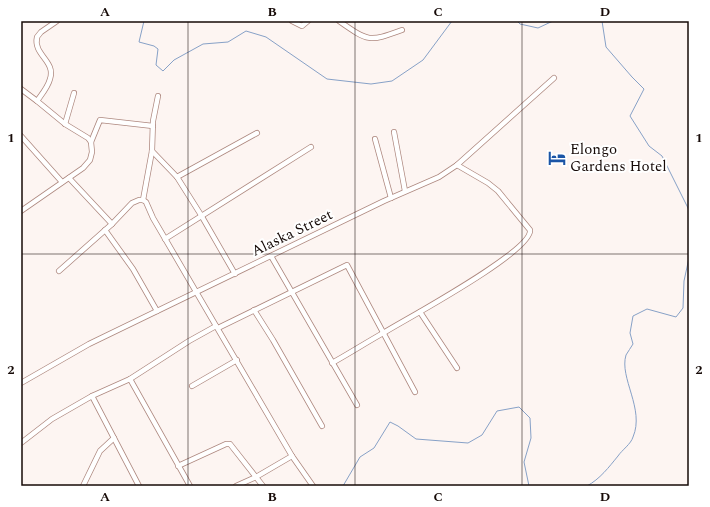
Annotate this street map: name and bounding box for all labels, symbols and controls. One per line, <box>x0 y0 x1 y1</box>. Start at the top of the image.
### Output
text: A <box>100 2 110 22</box>
text: B <box>267 2 277 22</box>
text: C <box>433 2 443 22</box>
text: D <box>600 2 610 22</box>
text: 1 <box>7 128 15 148</box>
text: 1 <box>695 128 703 148</box>
place label: Elongo Gardens Hotel <box>570 138 667 178</box>
hotel icon: Elongo Gardens Hotel <box>547 148 567 168</box>
street label: Alaska Street <box>247 203 337 263</box>
text: 2 <box>7 360 15 380</box>
text: 2 <box>695 360 703 380</box>
text: A <box>100 487 110 507</box>
text: B <box>267 487 277 507</box>
text: C <box>433 487 443 507</box>
text: D <box>600 487 610 507</box>

